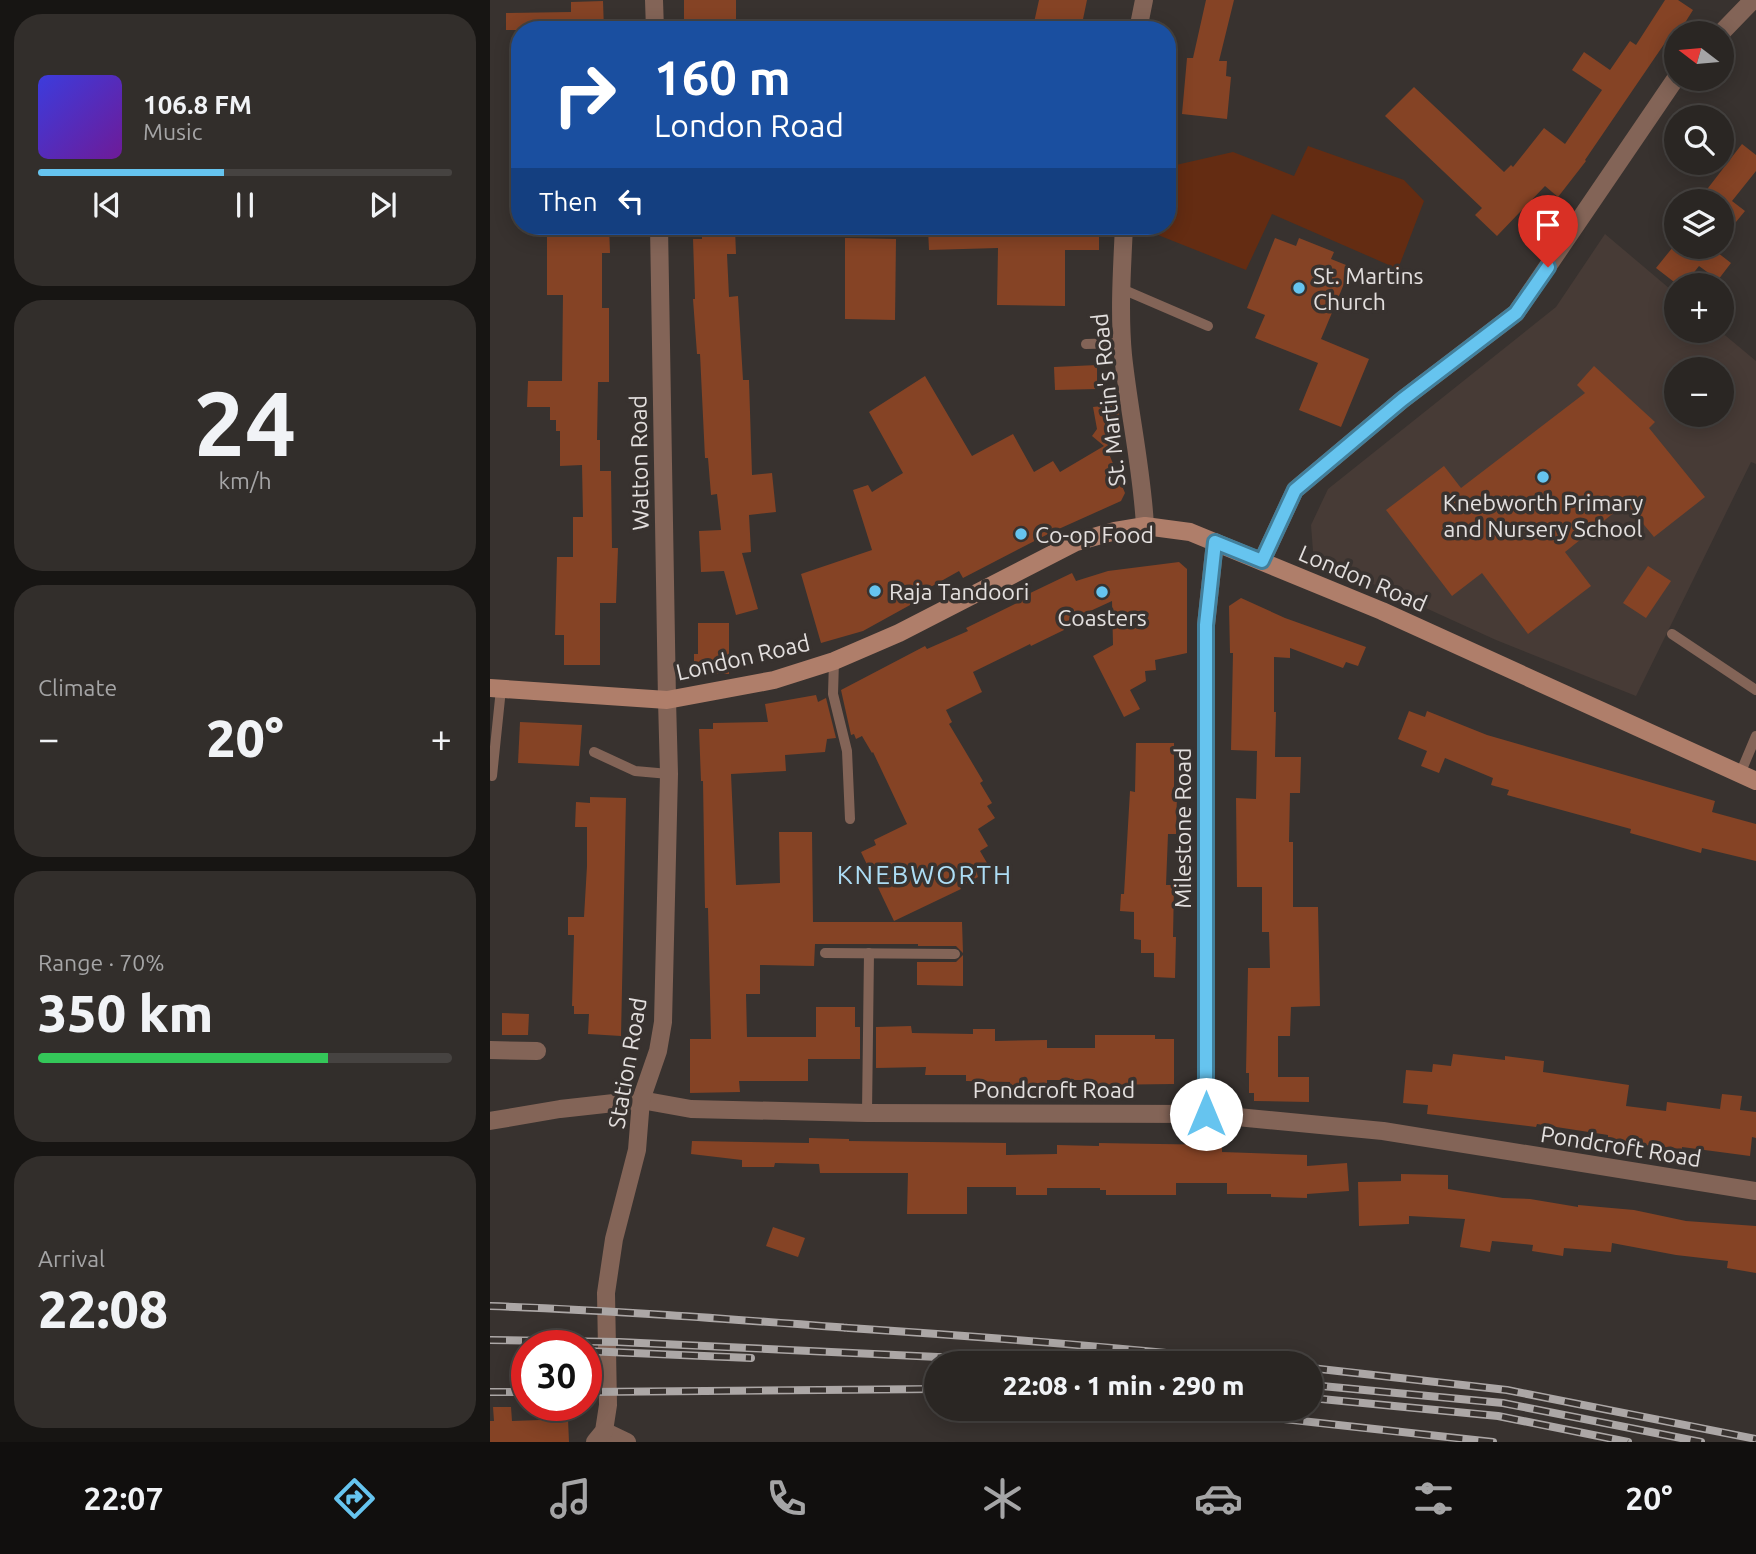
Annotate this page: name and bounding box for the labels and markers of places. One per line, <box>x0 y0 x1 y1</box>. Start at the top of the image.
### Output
pin <box>1518 195 1578 267</box>
place label: St. Martins Church <box>1313 263 1424 314</box>
marker: St. Martins Church <box>1291 280 1307 296</box>
marker: Knebworth Primary and Nursery School <box>1535 469 1551 485</box>
place label: Knebworth Primary and Nursery School <box>1443 490 1643 541</box>
place label: Co-op Food <box>1035 522 1154 547</box>
marker: Co-op Food <box>1013 526 1029 542</box>
place label: Raja Tandoori <box>889 579 1029 604</box>
marker: Raja Tandoori <box>867 583 883 599</box>
marker: Coasters <box>1094 584 1110 600</box>
place label: Coasters <box>1057 605 1147 630</box>

